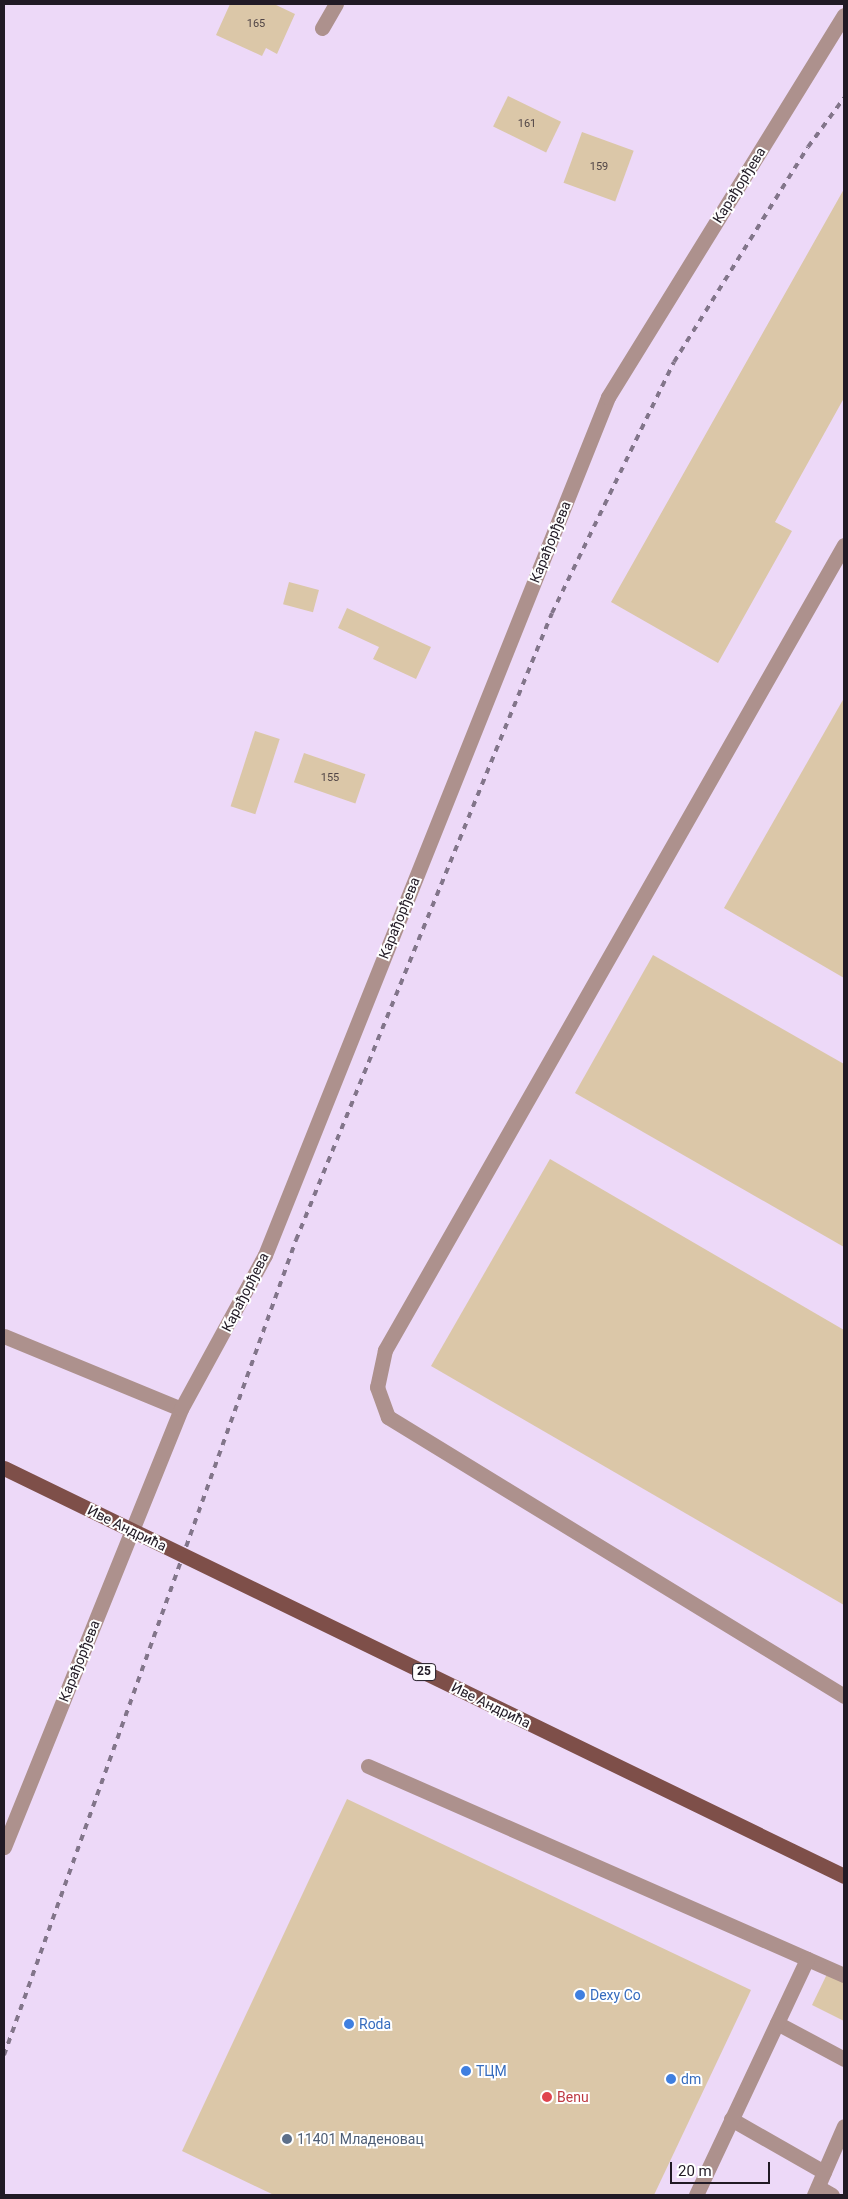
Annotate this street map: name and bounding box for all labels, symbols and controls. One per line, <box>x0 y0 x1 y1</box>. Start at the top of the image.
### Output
house number: 165 <box>247 17 265 31</box>
house number: 161 <box>518 117 536 131</box>
street label: Карађорђева <box>709 144 769 226</box>
house number: 159 <box>590 160 608 174</box>
street label: Карађорђева <box>526 499 574 585</box>
house number: 155 <box>321 771 339 785</box>
street label: Карађорђева <box>375 875 423 961</box>
street label: Карађорђева <box>218 1250 272 1334</box>
street label: Иве Андрића <box>85 1502 169 1554</box>
street label: Карађорђева <box>55 1618 103 1704</box>
road number: 25 <box>412 1662 436 1681</box>
street label: Иве Андрића <box>449 1679 533 1731</box>
place label: Dexy Co <box>590 1987 641 2003</box>
marker: Dexy Co <box>574 1989 586 2001</box>
place label: Roda <box>359 2016 391 2032</box>
marker: Roda <box>343 2018 355 2030</box>
place label: ТЦМ <box>476 2063 507 2079</box>
marker: ТЦМ <box>460 2065 472 2077</box>
place label: dm <box>681 2071 701 2087</box>
marker: dm <box>665 2073 677 2085</box>
place label: Benu <box>557 2089 589 2105</box>
marker: Benu <box>541 2091 553 2103</box>
place label: 11401 Младеновац <box>297 2131 424 2147</box>
marker: 11401 Младеновац <box>281 2133 293 2145</box>
scale bar <box>673 2152 773 2184</box>
text: 20 m <box>678 2162 712 2180</box>

